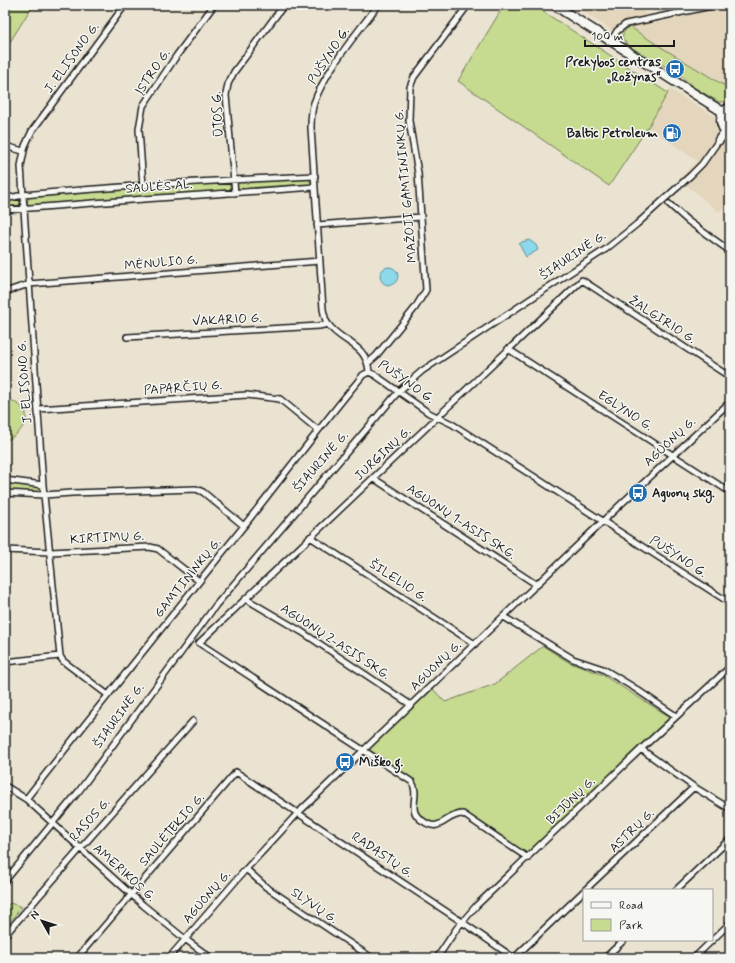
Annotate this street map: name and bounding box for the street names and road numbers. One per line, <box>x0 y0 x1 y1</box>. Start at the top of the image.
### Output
street label: J. ELISONO G. <box>41 19 104 97</box>
street label: PUŠYNO G. <box>304 24 354 88</box>
street label: ĮSTRO G. <box>132 46 175 98</box>
street label: ŪTOS G. <box>208 91 228 137</box>
street label: MAŽOJI GAMTININKŲ G. <box>391 108 421 263</box>
street label: SAULĖS AL. <box>125 176 193 198</box>
street label: ŠIAURINĖ G. <box>537 227 610 284</box>
street label: MĖNULIO G. <box>124 251 199 275</box>
street label: ŽALGIRIO G. <box>625 292 699 348</box>
street label: VAKARIO G. <box>192 310 263 330</box>
street label: J. ELISONO G. <box>14 340 36 424</box>
street label: PUŠYNO G. <box>375 356 438 408</box>
street label: PAPARČIŲ G. <box>143 376 223 399</box>
street label: EGLYNO G. <box>594 387 656 435</box>
street label: AGUONŲ G. <box>640 413 700 470</box>
street label: JURGINŲ G. <box>351 423 415 485</box>
street label: ŠIAURINĖ G. <box>290 427 353 496</box>
street label: AGUONŲ 1-ASIS SKG. <box>403 480 519 564</box>
street label: KIRTIMŲ G. <box>70 528 145 548</box>
street label: PUŠYNO G. <box>646 532 710 582</box>
street label: GAMTININKŲ G. <box>151 534 226 621</box>
street label: ŠILELIO G. <box>366 556 430 606</box>
street label: AGUONŲ 2-ASIS SKG. <box>277 600 393 684</box>
street label: AGUONŲ G. <box>407 637 466 695</box>
street label: ŠIAURINĖ G. <box>90 680 148 752</box>
street label: BIJŪNŲ G. <box>543 773 599 829</box>
street label: SAULĖTEKIO G. <box>136 790 209 870</box>
street label: RASOS G. <box>66 794 114 845</box>
street label: ASTRŲ G. <box>606 805 658 857</box>
street label: RADASTŲ G. <box>348 828 416 882</box>
street label: AMERIKOS G. <box>89 840 159 906</box>
street label: AGUONŲ G. <box>179 867 235 927</box>
street label: SLYVŲ G. <box>287 884 341 928</box>

